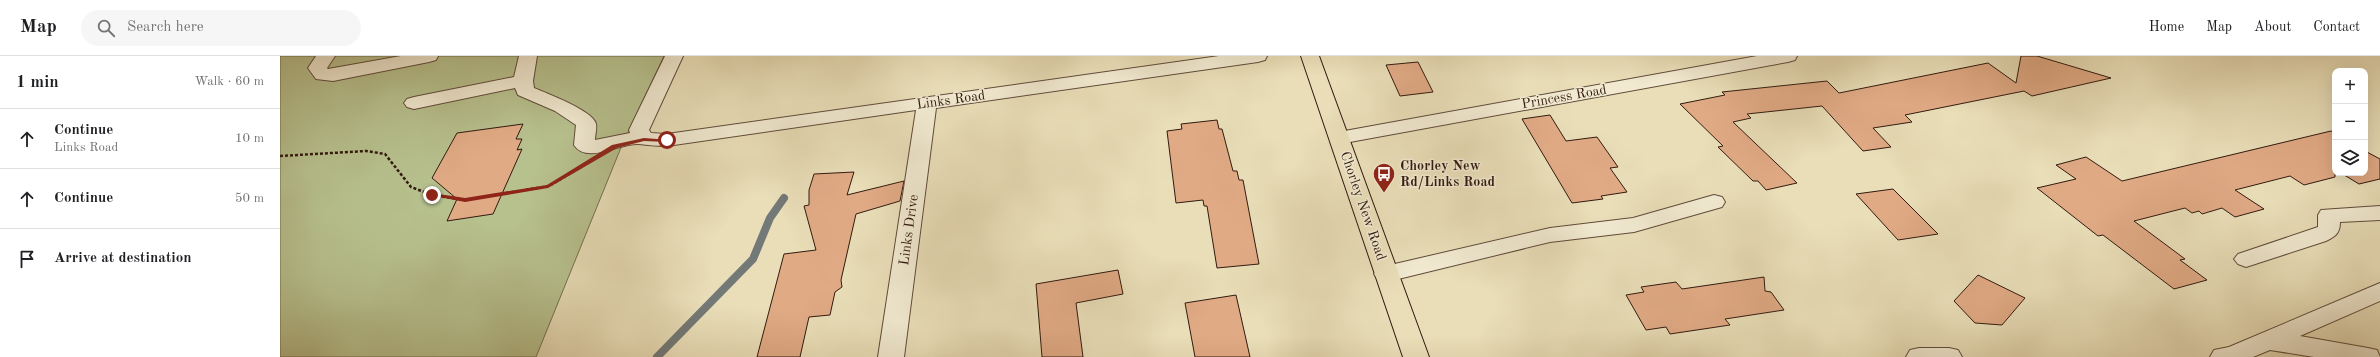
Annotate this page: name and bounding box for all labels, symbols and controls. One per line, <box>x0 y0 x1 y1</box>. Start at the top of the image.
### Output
search box <box>81 10 361 46</box>
icon: search <box>95 17 117 39</box>
text: Map <box>20 18 57 37</box>
text: Search here <box>127 20 204 35</box>
text: Home <box>2149 20 2184 34</box>
text: Map <box>2206 20 2232 34</box>
text: About <box>2254 20 2291 34</box>
text: Contact <box>2313 20 2360 34</box>
map controls <box>2332 68 2368 176</box>
button: + <box>2332 68 2368 104</box>
text: 1 min <box>16 74 59 91</box>
text: Walk · 60 m <box>195 75 264 88</box>
street label: Princess Road <box>1520 83 1608 111</box>
street label: Links Road <box>916 88 986 112</box>
button: − <box>2332 104 2368 140</box>
text: Continue <box>54 123 113 138</box>
icon: ahead <box>16 128 38 150</box>
route start <box>658 131 676 149</box>
text: 10 m <box>235 132 264 145</box>
button: layers <box>2332 140 2368 176</box>
text: Links Road <box>54 141 118 154</box>
street label: Chorley New Road <box>1338 150 1388 262</box>
place label: Chorley New Rd/Links Road <box>1400 159 1496 190</box>
bus stop icon: Chorley New Rd/Links Road <box>1371 161 1397 194</box>
route end <box>423 186 441 204</box>
icon: ahead <box>16 188 38 210</box>
text: Continue <box>54 191 113 206</box>
text: 50 m <box>235 192 264 205</box>
street label: Links Drive <box>897 194 921 266</box>
icon: arrive <box>16 248 38 270</box>
text: Arrive at destination <box>54 251 192 266</box>

